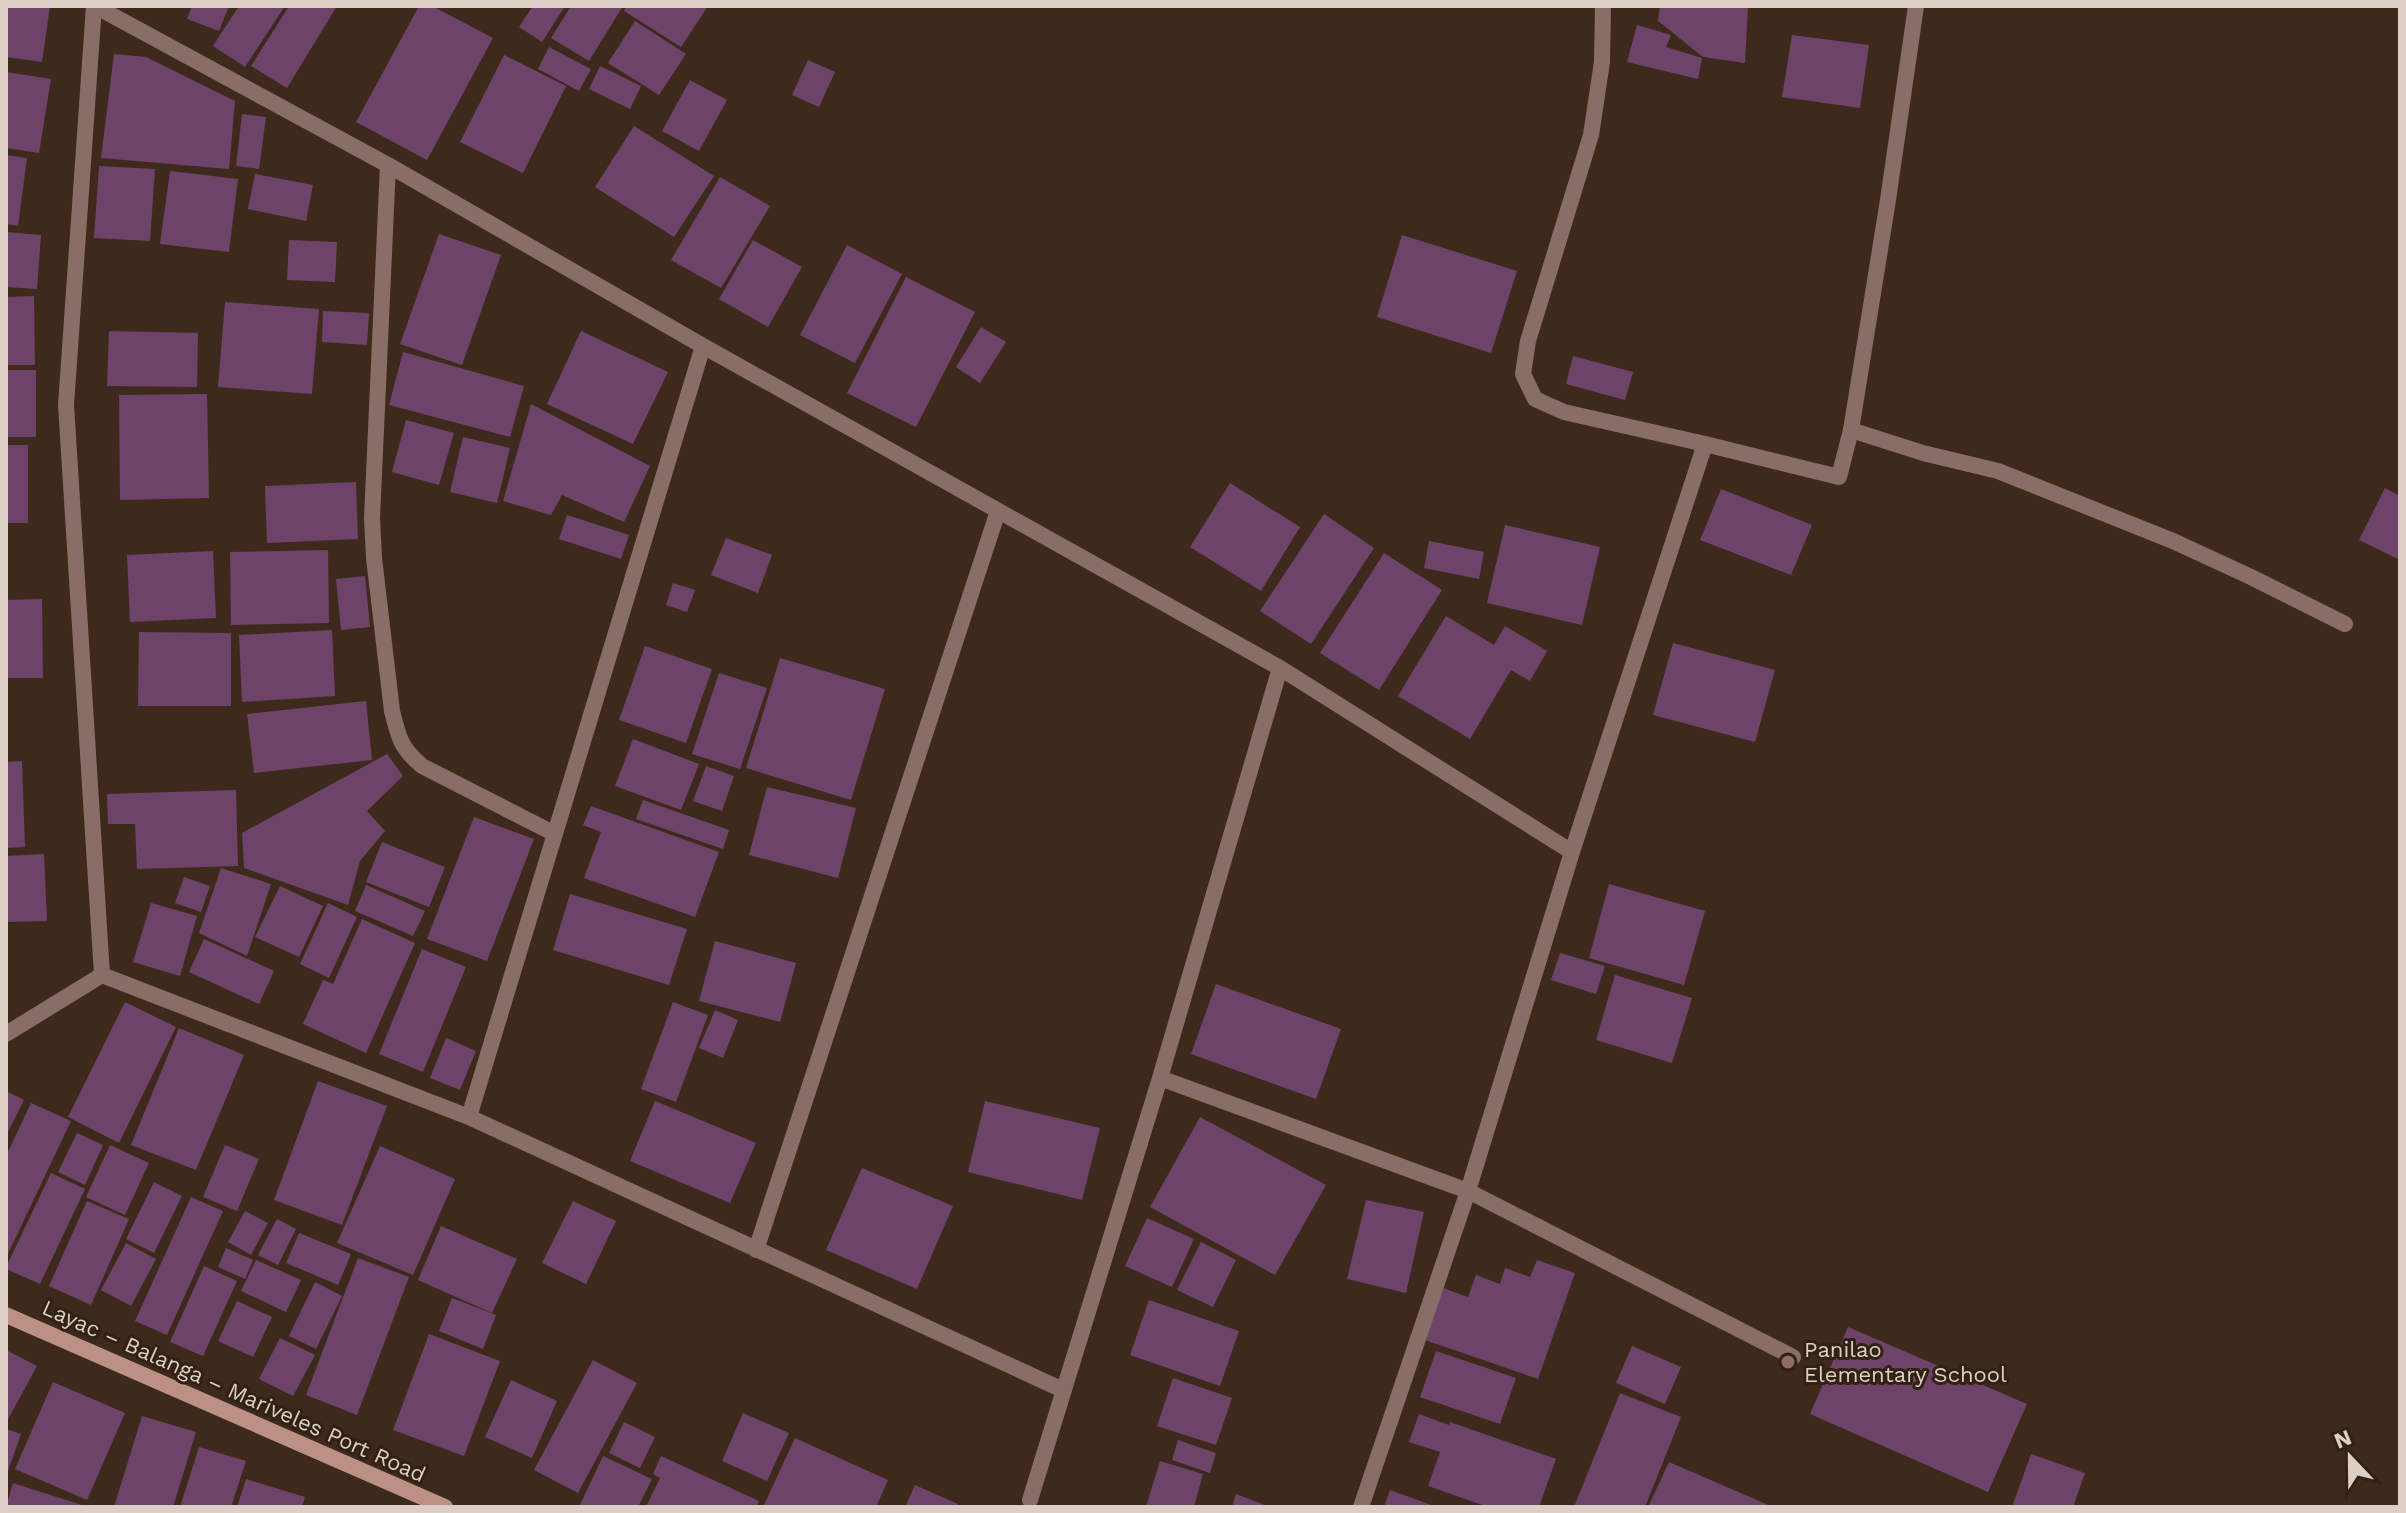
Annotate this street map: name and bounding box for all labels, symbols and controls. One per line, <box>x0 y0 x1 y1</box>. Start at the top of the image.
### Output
street label: Layac – Balanga – Mariveles Port Road <box>38 1295 430 1487</box>
place label: Panilao Elementary School <box>1804 1337 2007 1387</box>
marker: Panilao Elementary School <box>1779 1353 1797 1371</box>
north arrow <box>2310 1417 2390 1497</box>
text: N <box>2330 1424 2355 1454</box>

